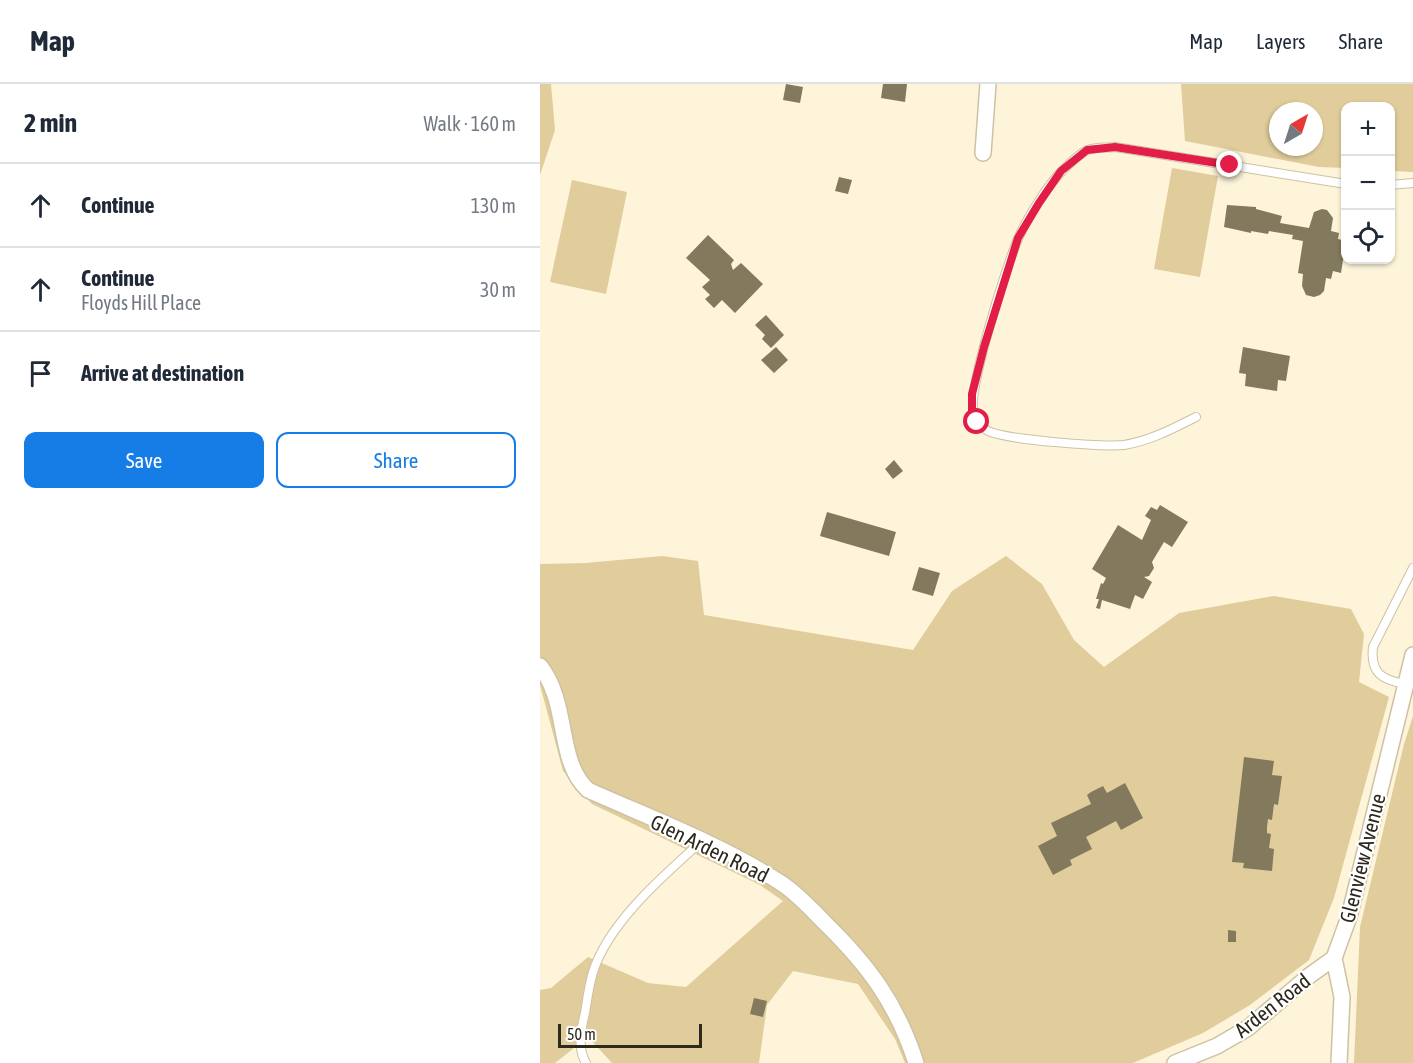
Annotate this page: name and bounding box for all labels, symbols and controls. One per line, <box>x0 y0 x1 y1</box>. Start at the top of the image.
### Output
text: Map <box>30 25 75 57</box>
text: Map <box>1189 29 1223 53</box>
text: Layers <box>1256 29 1306 53</box>
text: Share <box>1339 29 1383 53</box>
north arrow <box>1269 102 1323 156</box>
map controls <box>1341 102 1395 264</box>
button: + <box>1341 102 1395 156</box>
text: 2 min <box>24 108 77 138</box>
text: Walk · 160 m <box>424 112 516 135</box>
route end <box>1216 151 1242 177</box>
button: − <box>1341 156 1395 210</box>
icon: ahead <box>24 189 57 222</box>
text: Continue <box>81 192 155 218</box>
text: 130 m <box>471 194 516 217</box>
button: locate <box>1341 210 1395 264</box>
text: Continue <box>81 265 155 291</box>
icon: ahead <box>24 273 57 306</box>
text: 30 m <box>480 278 516 301</box>
text: Floyds Hill Place <box>81 291 201 314</box>
icon: arrive <box>24 357 57 390</box>
text: Arrive at destination <box>81 360 244 386</box>
route start <box>963 408 989 434</box>
button: Save <box>24 432 264 488</box>
button: Share <box>276 432 516 488</box>
street label: Glenview Avenue <box>1334 791 1390 925</box>
street label: Glen Arden Road <box>647 809 773 887</box>
street label: Arden Road <box>1229 968 1315 1042</box>
scale bar <box>558 1021 702 1048</box>
text: 50 m <box>567 1025 596 1043</box>

